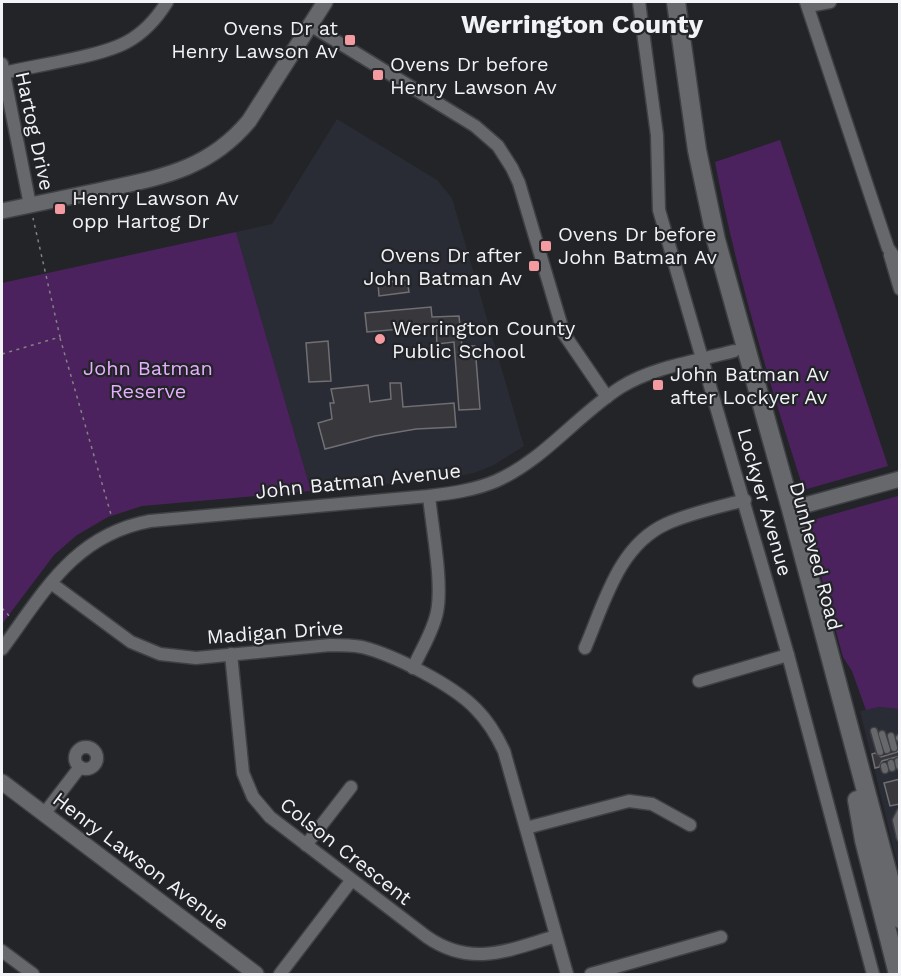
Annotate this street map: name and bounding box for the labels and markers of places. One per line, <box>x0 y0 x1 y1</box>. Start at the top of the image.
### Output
place label: Ovens Dr at Henry Lawson Av <box>171 16 339 63</box>
marker: Ovens Dr at Henry Lawson Av <box>343 33 357 47</box>
place label: Ovens Dr before Henry Lawson Av <box>390 52 557 99</box>
marker: Ovens Dr before Henry Lawson Av <box>371 68 385 82</box>
place label: Henry Lawson Av opp Hartog Dr <box>72 186 239 233</box>
marker: Henry Lawson Av opp Hartog Dr <box>53 202 67 216</box>
place label: Ovens Dr before John Batman Av <box>558 222 717 269</box>
marker: Ovens Dr before John Batman Av <box>539 239 553 253</box>
place label: Ovens Dr after John Batman Av <box>363 243 523 290</box>
marker: Ovens Dr after John Batman Av <box>527 259 541 273</box>
place label: Werrington County Public School <box>392 316 576 363</box>
marker: Werrington County Public School <box>373 332 387 346</box>
place label: John Batman Av after Lockyer Av <box>670 362 829 409</box>
marker: John Batman Av after Lockyer Av <box>651 378 665 392</box>

